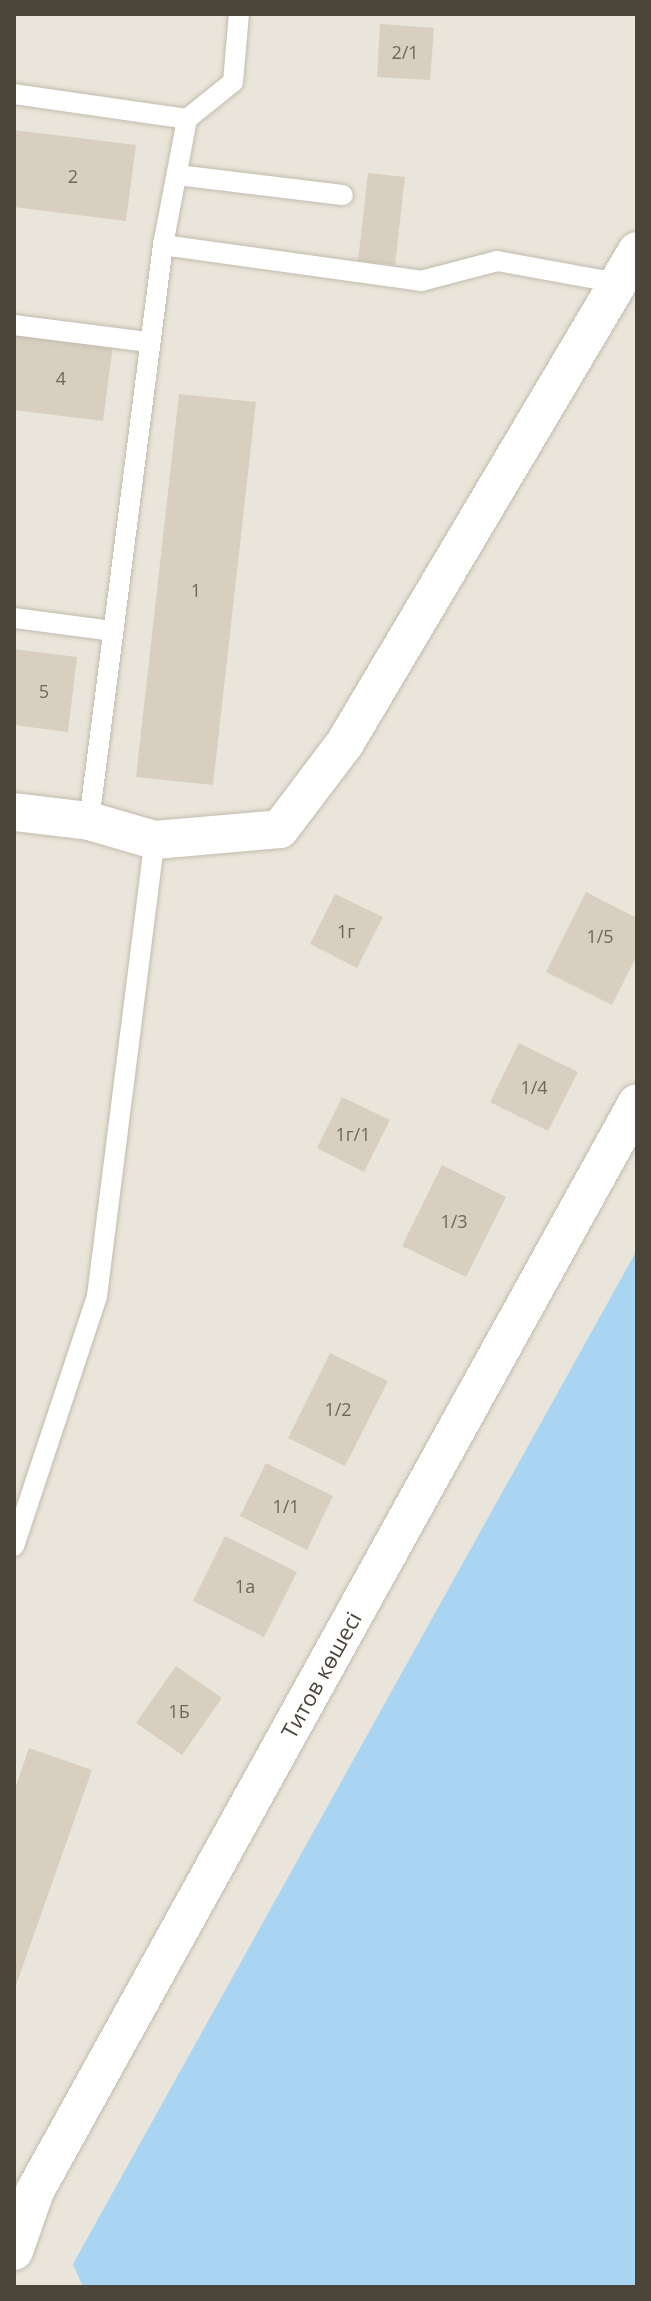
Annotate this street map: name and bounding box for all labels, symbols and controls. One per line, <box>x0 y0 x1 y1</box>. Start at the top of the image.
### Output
house number: 2/1 <box>391 41 419 63</box>
house number: 2 <box>68 165 78 187</box>
house number: 4 <box>56 367 66 389</box>
house number: 1 <box>191 579 201 601</box>
house number: 5 <box>39 680 49 702</box>
house number: 1г <box>337 920 355 942</box>
house number: 1/5 <box>586 925 614 947</box>
house number: 1/4 <box>520 1076 548 1098</box>
house number: 1г/1 <box>336 1123 370 1145</box>
house number: 1/3 <box>440 1210 468 1232</box>
house number: 1/2 <box>324 1398 352 1420</box>
house number: 1/1 <box>272 1495 300 1517</box>
house number: 1а <box>235 1575 255 1597</box>
street label: Титов көшесі <box>275 1607 367 1743</box>
house number: 1Б <box>168 1700 190 1722</box>

